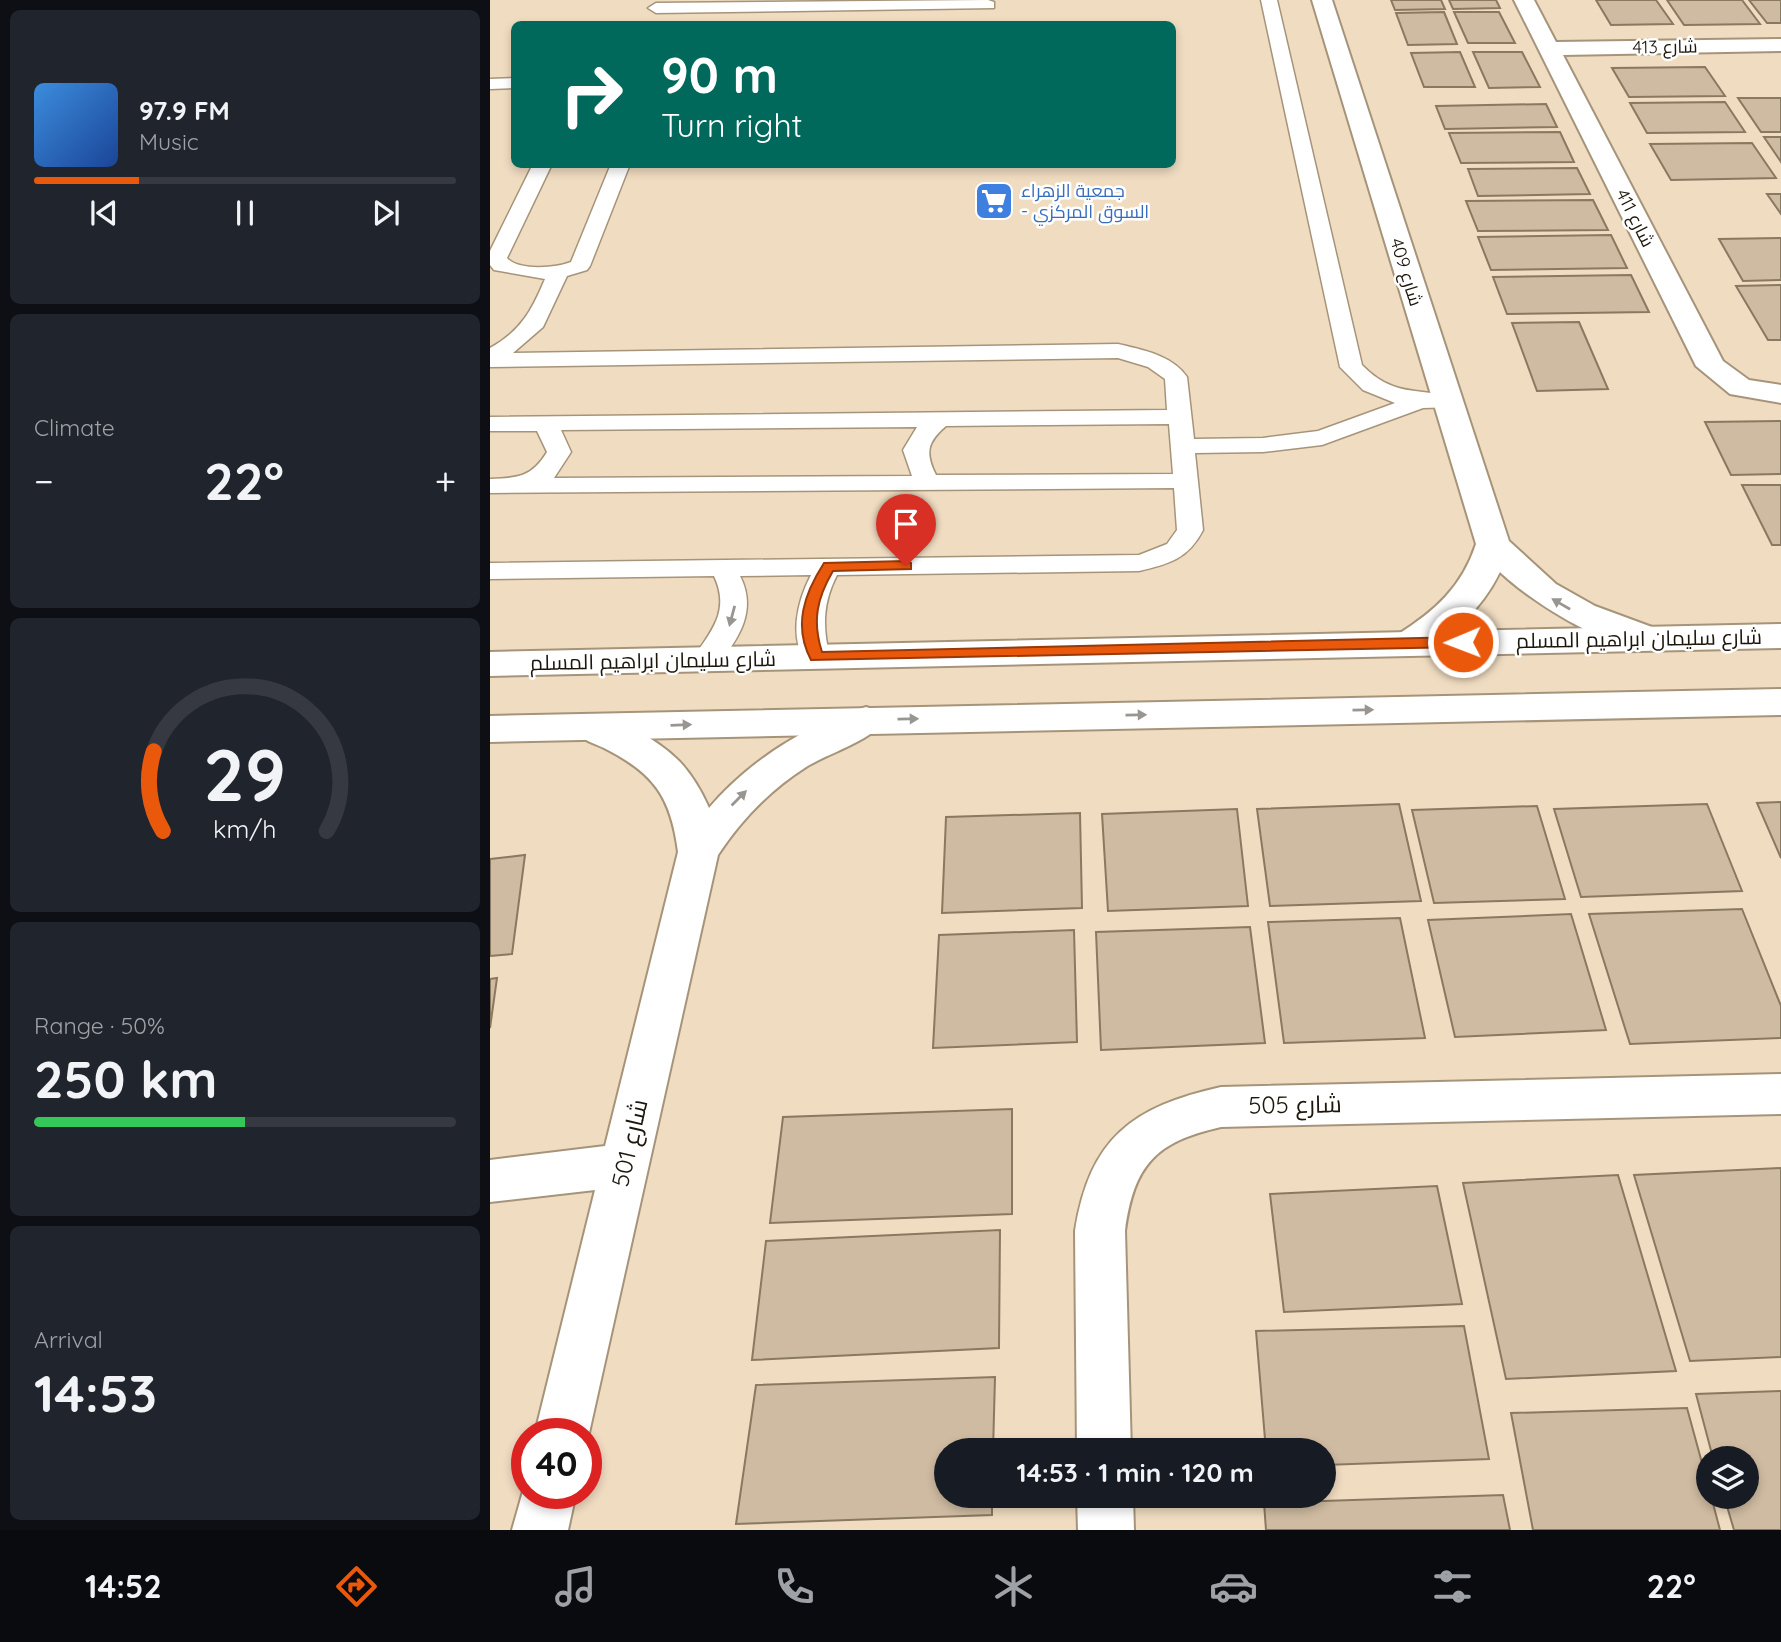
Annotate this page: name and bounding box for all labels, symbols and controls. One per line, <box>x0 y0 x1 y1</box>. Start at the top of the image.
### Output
street label: شارع 413 <box>1632 34 1698 60</box>
text: 90 m <box>661 44 778 105</box>
icon: right <box>546 49 637 140</box>
text: 97.9 FM <box>139 94 230 127</box>
text: Turn right <box>661 105 802 145</box>
text: Music <box>139 127 199 156</box>
place label: جمعية الزهراء - السوق المركزي <box>1021 179 1149 226</box>
supermarket icon: جمعية الزهراء - السوق المركزي <box>973 180 1015 222</box>
street label: شارع 411 <box>1610 185 1660 251</box>
icon: previous <box>85 194 123 232</box>
icon: pause <box>226 194 264 232</box>
icon: next <box>367 194 405 232</box>
street label: شارع 409 <box>1384 235 1428 309</box>
text: Climate <box>34 413 115 442</box>
text: 22° <box>204 448 284 513</box>
text: − <box>34 457 54 505</box>
text: + <box>435 457 456 505</box>
pin <box>876 494 936 566</box>
icon: arrive <box>887 505 925 543</box>
one-way arrow <box>1552 597 1571 610</box>
position arrow <box>1426 605 1500 679</box>
one-way arrow <box>727 606 737 627</box>
street label: شارع سليمان ابراهيم المسلم <box>1516 623 1762 655</box>
street label: شارع سليمان ابراهيم المسلم <box>530 645 776 677</box>
one-way arrow <box>1352 704 1374 716</box>
one-way arrow <box>1125 709 1147 720</box>
one-way arrow <box>897 713 919 725</box>
one-way arrow <box>670 719 692 731</box>
text: 29 <box>204 728 286 819</box>
one-way arrow <box>731 790 747 806</box>
text: km/h <box>213 813 277 844</box>
text: Range · 50% <box>34 1011 165 1040</box>
text: 250 km <box>34 1046 218 1111</box>
street label: شارع 505 <box>1248 1088 1342 1122</box>
street label: شارع 501 <box>604 1096 656 1190</box>
text: Arrival <box>34 1325 103 1354</box>
text: 14:53 <box>34 1360 157 1425</box>
speed limit sign: 40 <box>511 1418 602 1509</box>
map controls <box>1696 1446 1759 1509</box>
button: layers <box>1696 1446 1759 1509</box>
text: 14:53 · 1 min · 120 m <box>1016 1456 1254 1489</box>
icon: directions <box>332 1562 381 1611</box>
icon: music <box>551 1562 600 1611</box>
icon: phone <box>770 1562 819 1611</box>
icon: climate <box>989 1562 1038 1611</box>
icon: car <box>1209 1562 1258 1611</box>
icon: filters <box>1428 1562 1477 1611</box>
text: 14:52 <box>85 1566 162 1606</box>
text: 22° <box>1647 1566 1696 1606</box>

